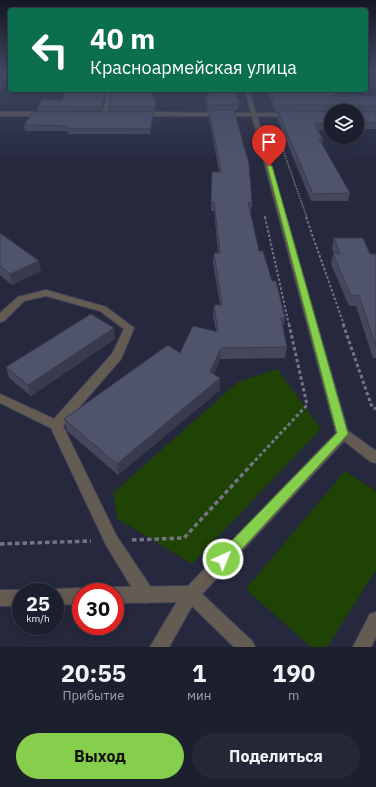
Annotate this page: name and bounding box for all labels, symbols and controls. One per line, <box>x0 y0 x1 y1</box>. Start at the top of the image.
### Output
text: 40 m <box>90 20 155 57</box>
icon: left <box>24 24 76 76</box>
text: Красноармейская улица <box>90 56 297 79</box>
map controls <box>324 104 364 144</box>
button: layers <box>324 104 364 144</box>
pin <box>252 125 286 166</box>
icon: arrive <box>258 131 280 153</box>
position arrow <box>202 538 244 580</box>
speed limit sign: 30 <box>72 583 124 635</box>
text: 25 <box>26 590 50 617</box>
text: km/h <box>26 612 50 625</box>
text: 20:55 <box>61 657 126 689</box>
text: 1 <box>192 657 206 689</box>
text: 190 <box>272 657 315 689</box>
text: Прибытие <box>63 687 124 704</box>
text: мин <box>187 687 211 704</box>
text: m <box>288 687 299 704</box>
button: Выход <box>16 733 184 779</box>
button: Поделиться <box>192 733 360 779</box>

